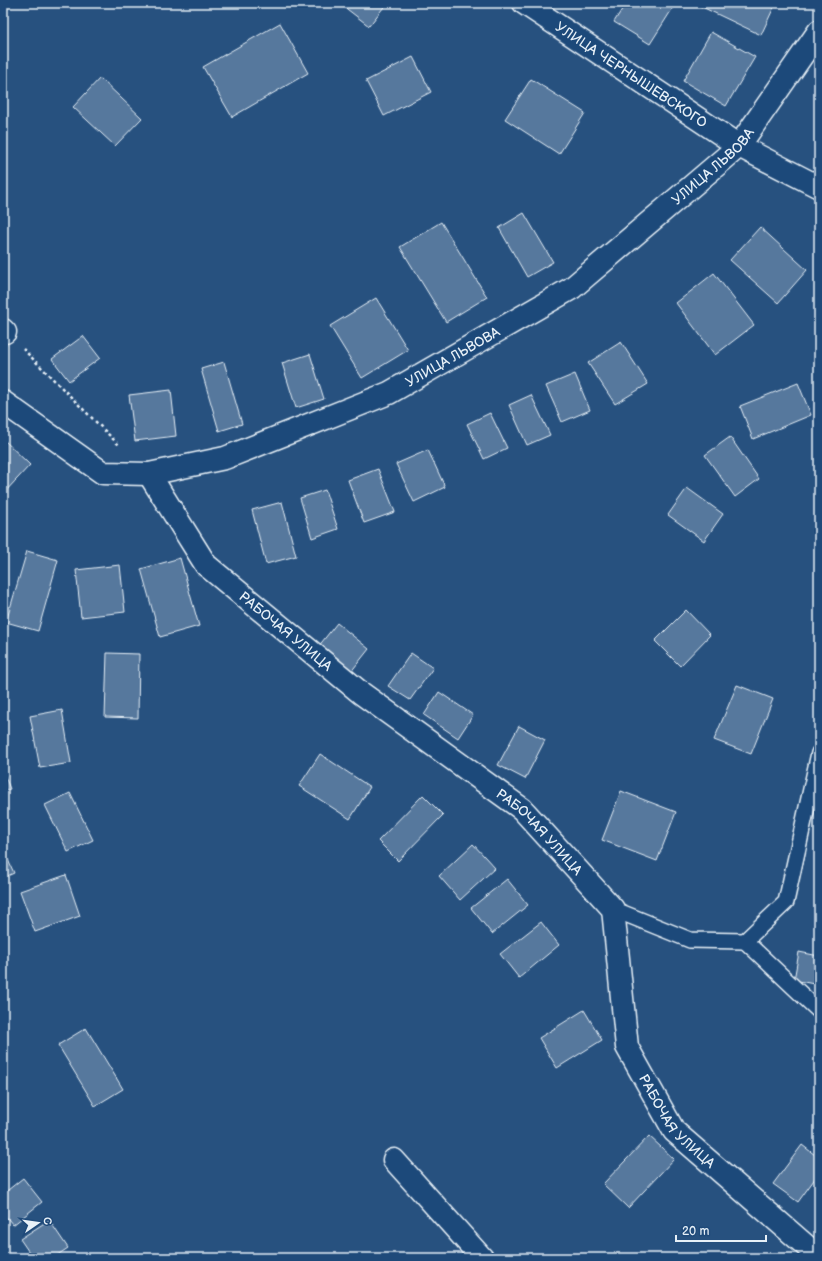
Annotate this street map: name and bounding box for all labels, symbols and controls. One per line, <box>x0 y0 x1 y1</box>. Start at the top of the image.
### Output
street label: УЛИЦА ЧЕРНЫШЕВСКОГО <box>552 18 710 131</box>
street label: УЛИЦА ЛЬВОВА <box>668 125 758 209</box>
street label: УЛИЦА ЛЬВОВА <box>403 323 503 391</box>
street label: РАБОЧАЯ УЛИЦА <box>235 588 336 675</box>
street label: РАБОЧАЯ УЛИЦА <box>493 785 586 879</box>
street label: РАБОЧАЯ УЛИЦА <box>635 1071 719 1172</box>
north arrow <box>18 1203 58 1243</box>
text: С <box>40 1216 55 1226</box>
scale bar <box>676 1217 766 1243</box>
text: 20 m <box>682 1224 709 1239</box>

